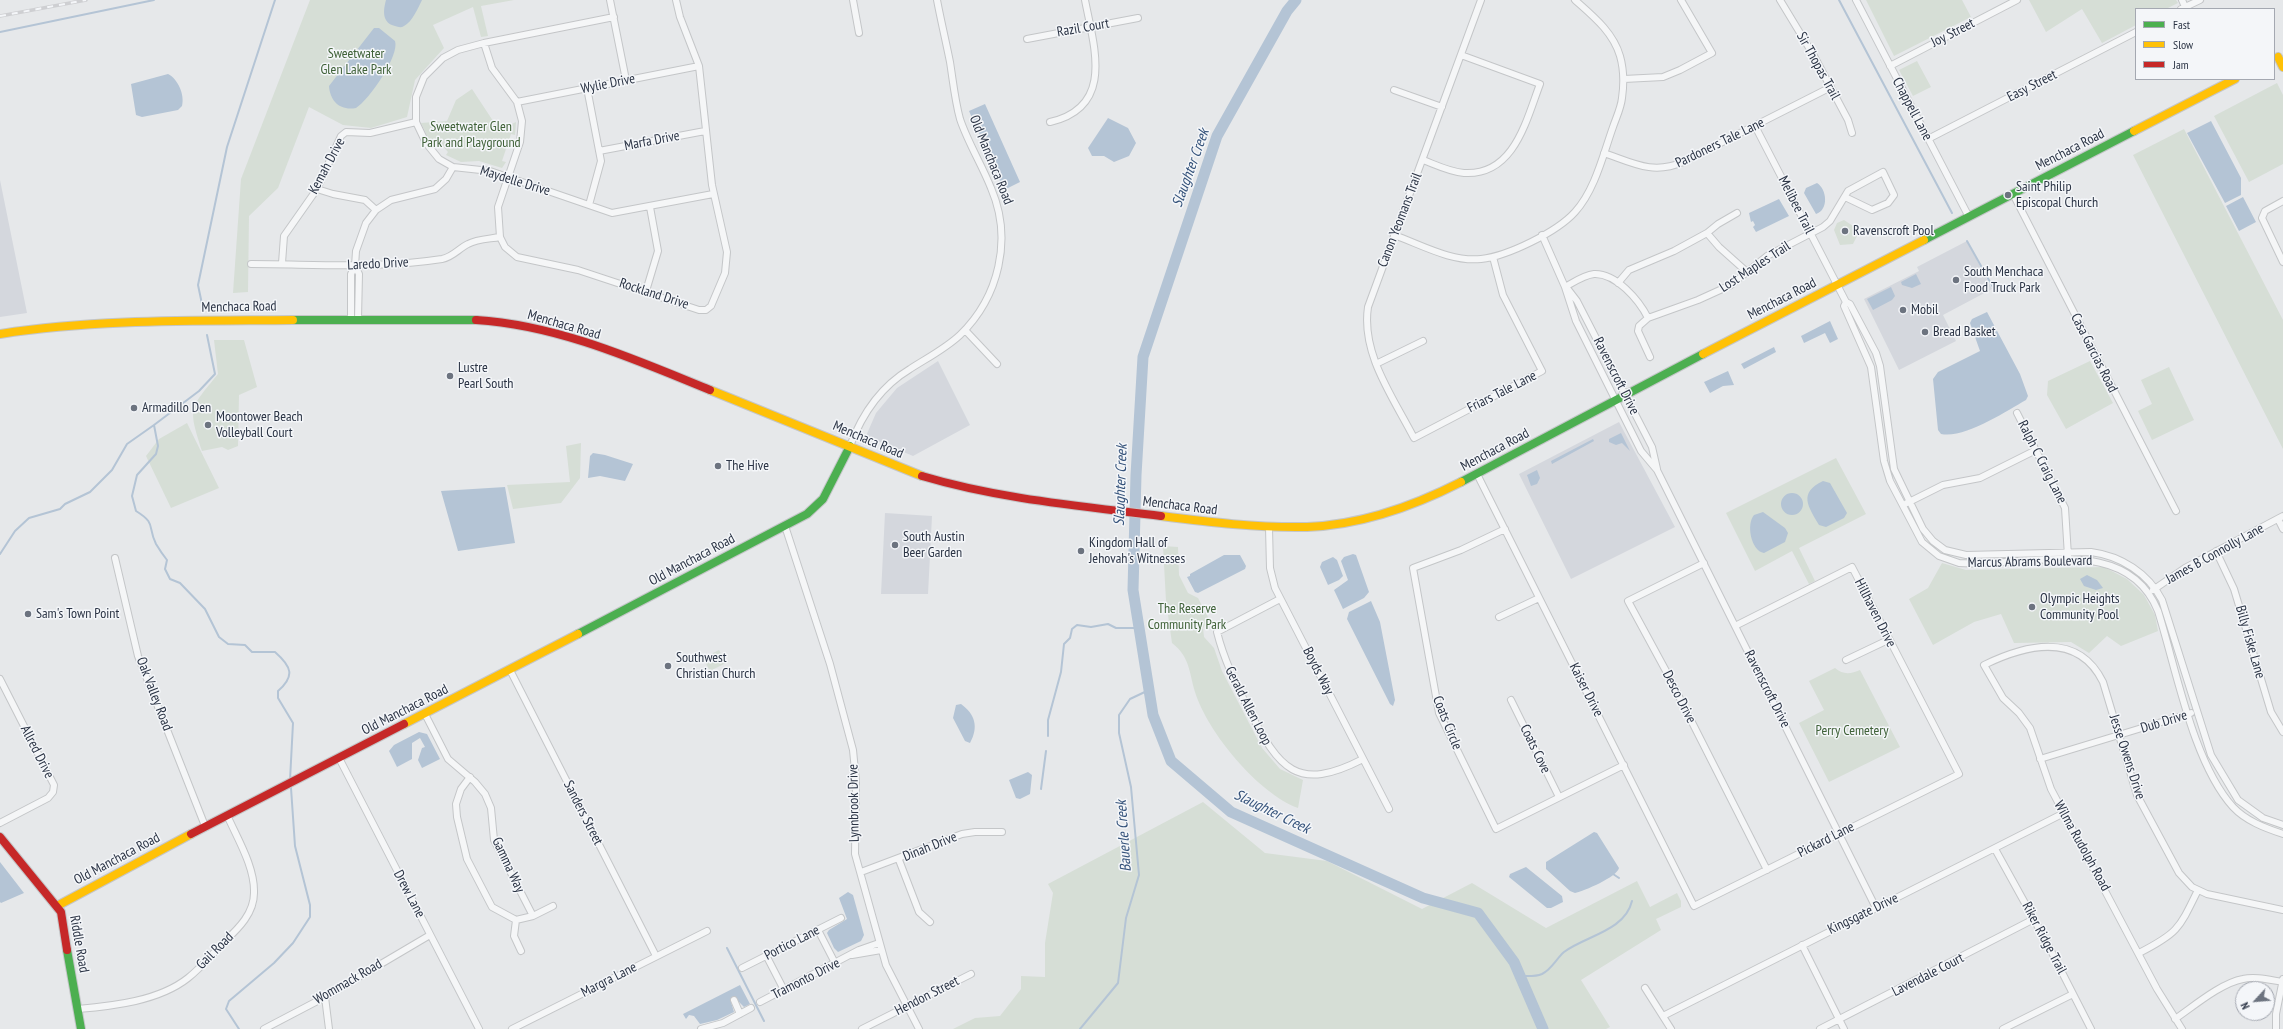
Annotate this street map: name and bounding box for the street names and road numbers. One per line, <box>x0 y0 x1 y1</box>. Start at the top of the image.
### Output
street label: Razil Court <box>1056 15 1110 41</box>
street label: Joy Street <box>1928 15 1978 51</box>
street label: Sir Thopas Trail <box>1793 29 1843 103</box>
street label: Easy Street <box>2004 66 2060 106</box>
street label: Wylie Drive <box>579 71 637 97</box>
street label: Chappell Lane <box>1888 75 1936 143</box>
street label: Old Manchaca Road <box>965 113 1017 207</box>
street label: Pardoners Tale Lane <box>1673 114 1767 172</box>
street label: Menchaca Road <box>2033 125 2107 175</box>
street label: Marfa Drive <box>623 127 681 155</box>
street label: Kemah Drive <box>305 135 349 197</box>
street label: Maydelle Drive <box>478 162 552 200</box>
street label: Canon Yeomans Trail <box>1374 171 1426 269</box>
street label: Melibee Trail <box>1774 173 1818 237</box>
street label: Lost Maples Trail <box>1716 238 1794 296</box>
street label: Laredo Drive <box>347 254 409 274</box>
street label: Menchaca Road <box>1745 274 1819 324</box>
street label: Rockland Drive <box>617 275 691 313</box>
street label: Menchaca Road <box>201 298 277 316</box>
street label: Menchaca Road <box>526 307 602 343</box>
street label: Casa Garcias Road <box>2067 311 2121 395</box>
street label: Ravenscroft Drive <box>1589 334 1643 418</box>
street label: Friars Tale Lane <box>1465 367 1539 417</box>
street label: Menchaca Road <box>830 418 906 462</box>
street label: Ralph C Craig Lane <box>2014 418 2070 506</box>
street label: Menchaca Road <box>1458 425 1532 475</box>
street label: Menchaca Road <box>1142 493 1218 519</box>
street label: James B Connolly Lane <box>2163 520 2267 588</box>
street label: Old Manchaca Road <box>646 530 738 590</box>
street label: Marcus Abrams Boulevard <box>1968 553 2092 571</box>
street label: Hillhaven Drive <box>1851 576 1899 650</box>
street label: Billy Fiske Lane <box>2232 604 2268 680</box>
street label: Boyds Way <box>1299 644 1337 698</box>
street label: Ravenscroft Drive <box>1740 647 1794 731</box>
street label: Oak Valley Road <box>132 655 176 733</box>
street label: Kaiser Drive <box>1565 660 1607 720</box>
street label: Gerald Allen Loop <box>1221 664 1275 748</box>
street label: Desco Drive <box>1659 668 1699 726</box>
street label: Old Manchaca Road <box>359 681 451 739</box>
street label: Coats Circle <box>1429 694 1465 752</box>
street label: Dub Drive <box>2139 707 2189 737</box>
street label: Jesse Owens Drive <box>2105 712 2149 802</box>
street label: Coats Cove <box>1516 722 1554 776</box>
street label: Allred Drive <box>17 723 57 781</box>
street label: Lynnbrook Drive <box>845 764 863 842</box>
street label: Sanders Street <box>560 778 606 848</box>
street label: Wilma Rudolph Road <box>2050 798 2114 894</box>
street label: Pickard Lane <box>1795 819 1857 861</box>
street label: Old Manchaca Road <box>71 829 163 889</box>
street label: Dinah Drive <box>901 829 959 865</box>
street label: Gamma Way <box>488 835 528 895</box>
street label: Drew Lane <box>390 867 428 921</box>
street label: Kingsgate Drive <box>1825 890 1901 938</box>
street label: Riker Ridge Trail <box>2018 899 2070 977</box>
street label: Riddle Road <box>66 914 92 974</box>
street label: Portico Lane <box>761 922 823 964</box>
street label: Gail Road <box>193 929 237 973</box>
street label: Lavendale Court <box>1889 950 1967 1000</box>
street label: Tramonto Drive <box>769 955 843 1003</box>
street label: Wommack Road <box>311 956 385 1008</box>
street label: Margra Lane <box>578 959 640 1001</box>
street label: Hendon Street <box>892 973 962 1019</box>

